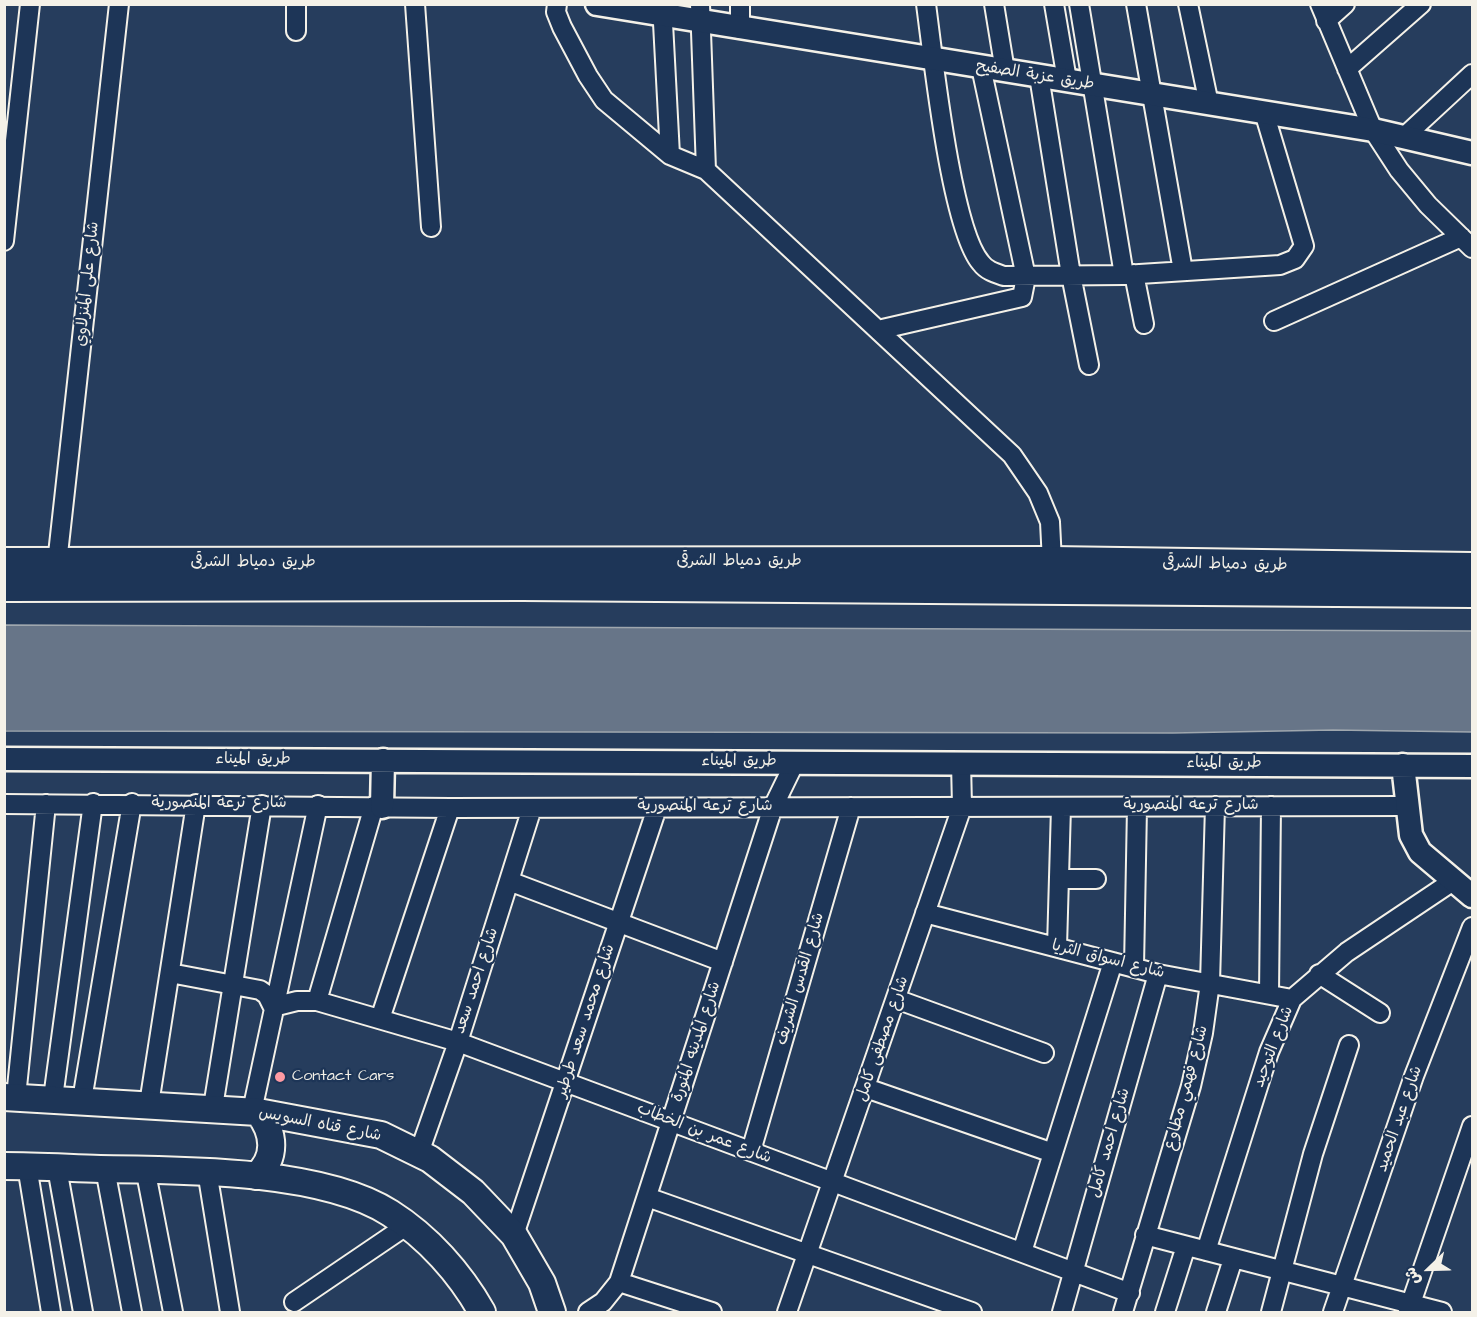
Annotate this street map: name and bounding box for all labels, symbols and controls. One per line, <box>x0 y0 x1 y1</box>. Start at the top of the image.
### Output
street label: طريق عزبة الصفيح <box>975 57 1095 95</box>
street label: شارع على المنزلاوي <box>72 220 104 348</box>
street label: طريق دمياط الشرقى <box>676 552 802 572</box>
street label: طريق دمياط الشرقى <box>190 553 316 573</box>
street label: طريق دمياط الشرقى <box>1162 554 1288 576</box>
street label: طريق الميناء <box>215 750 291 770</box>
street label: طريق الميناء <box>701 752 777 772</box>
street label: طريق الميناء <box>1186 754 1262 774</box>
street label: شارع ترعه المنصورية <box>151 794 287 814</box>
street label: شارع ترعه المنصورية <box>1123 796 1259 816</box>
street label: شارع ترعه المنصورية <box>637 797 773 817</box>
street label: شارع القدس الشريف <box>773 911 829 1047</box>
street label: شارع احمد سعد <box>451 925 503 1037</box>
street label: شارع اسواق الثريا <box>1050 937 1166 983</box>
street label: شارع محمد سعد طرطير <box>552 942 620 1100</box>
street label: شارع مصطفى كامل <box>853 974 913 1104</box>
street label: شارع المدينه المنورة <box>668 979 726 1105</box>
street label: شارع التوحيد <box>1250 1004 1298 1090</box>
street label: شارع فهمي مطاوع <box>1161 1023 1213 1153</box>
street label: شارع عبد الحميد <box>1373 1063 1427 1175</box>
place label: Contact Cars <box>292 1067 394 1087</box>
marker: Contact Cars <box>273 1070 287 1084</box>
street label: شارع احمد كامل <box>1085 1086 1135 1200</box>
street label: شارع عمر بن الخطاب <box>634 1099 774 1169</box>
street label: شارع قناه السويس <box>257 1104 383 1146</box>
north arrow <box>1399 1239 1459 1299</box>
text: ش <box>1399 1264 1426 1288</box>

